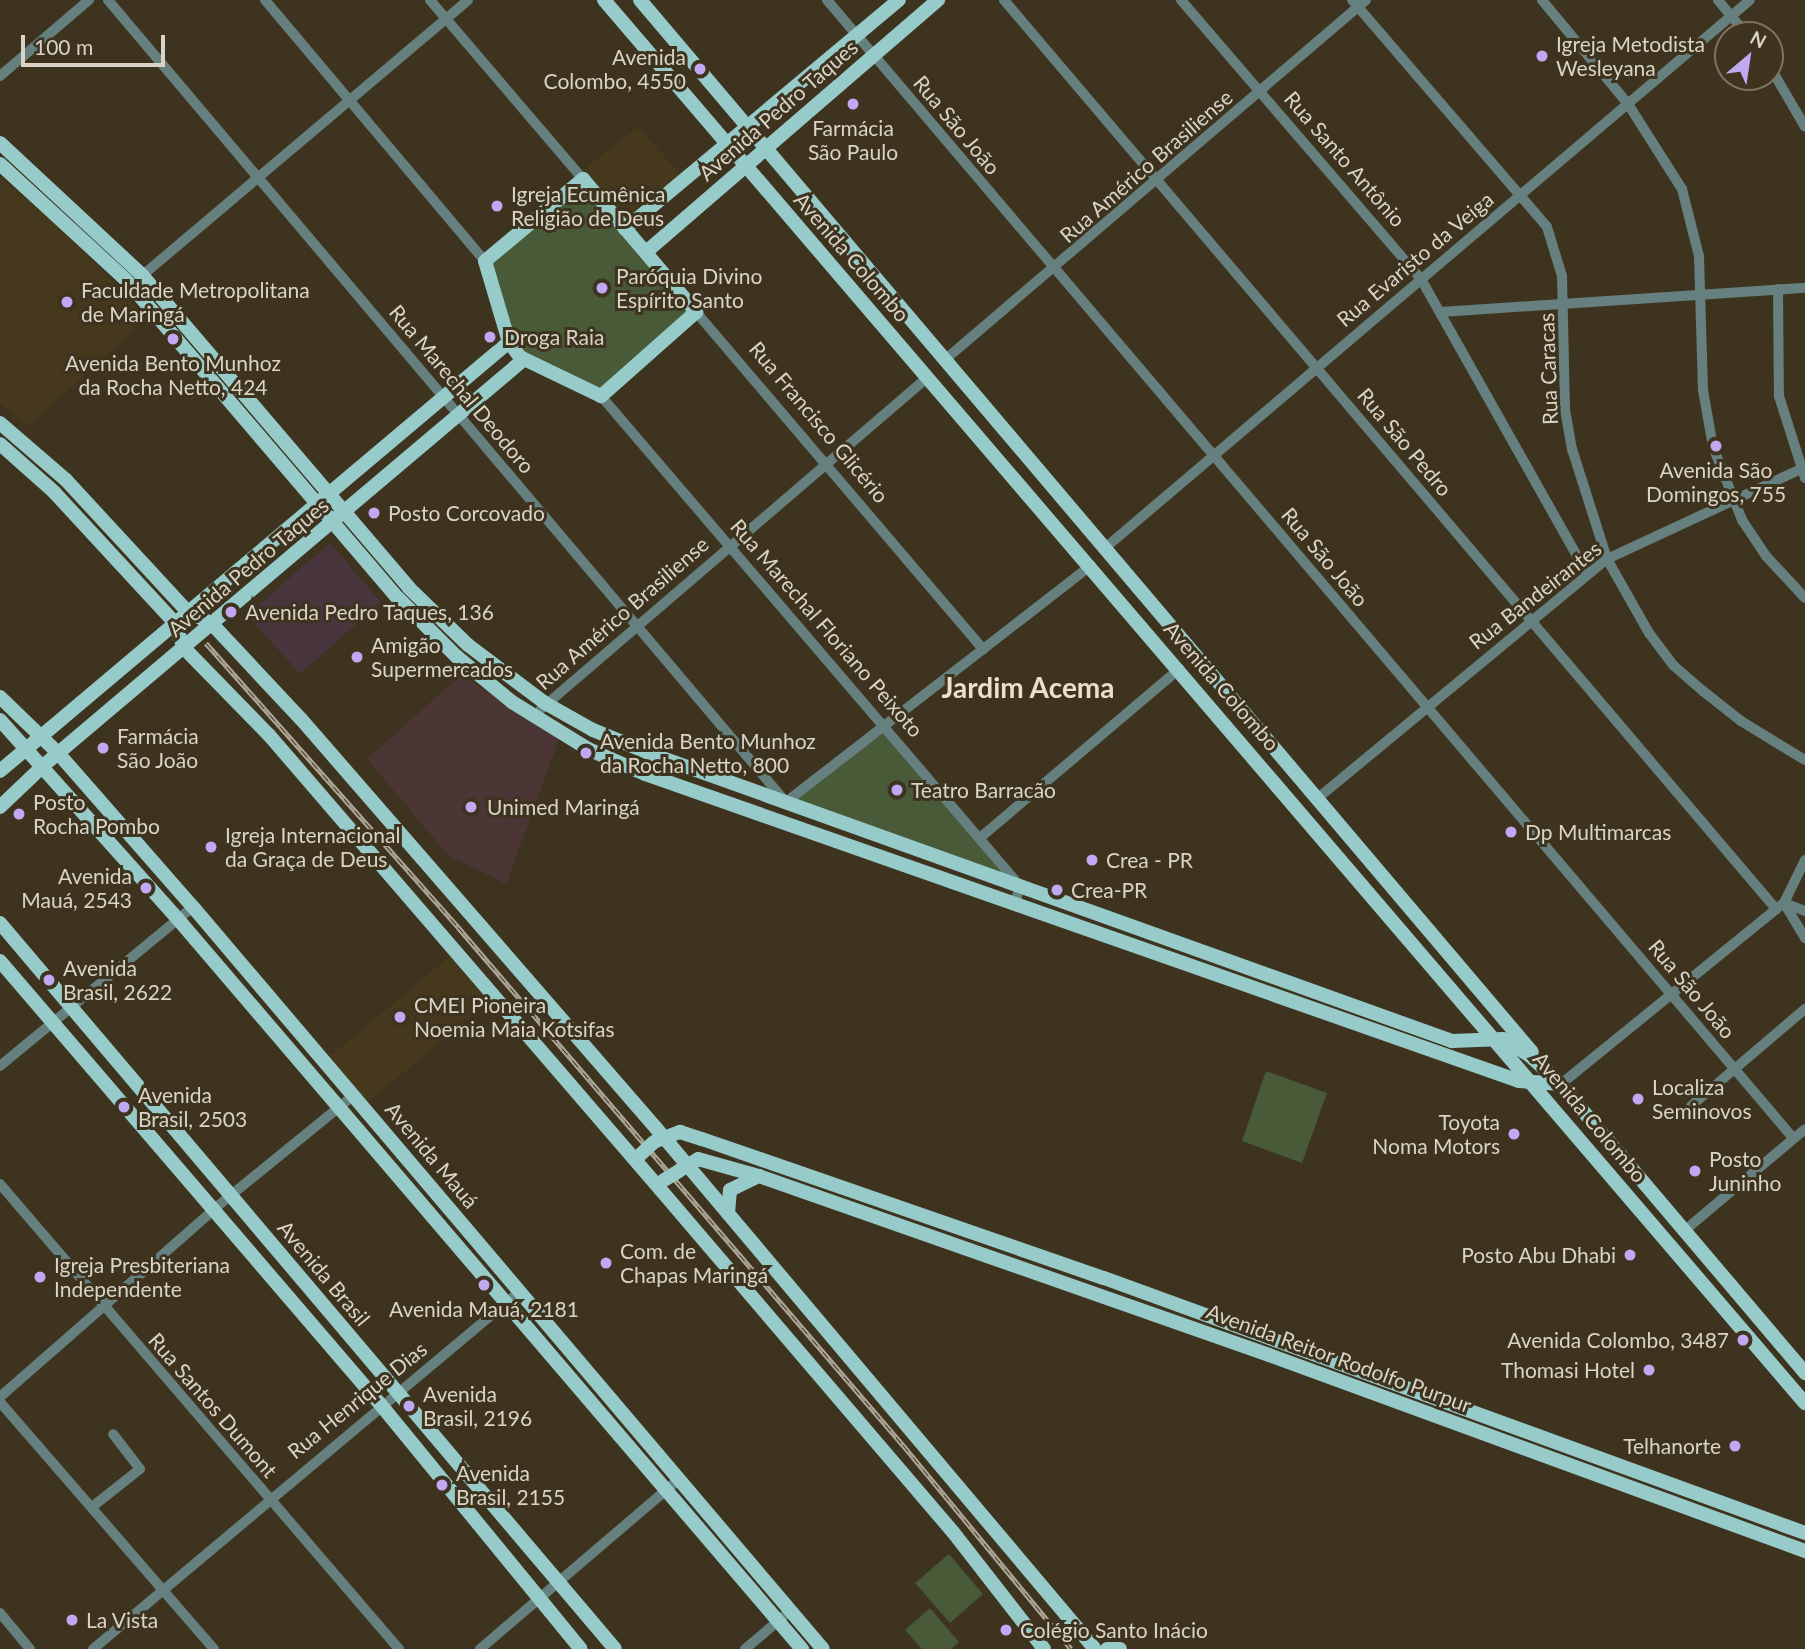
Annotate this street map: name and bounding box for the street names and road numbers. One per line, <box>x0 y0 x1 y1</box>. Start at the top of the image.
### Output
street label: Avenida Pedro Taques <box>693 34 863 186</box>
street label: Rua São João <box>908 70 1006 180</box>
street label: Rua Américo Brasiliense <box>1054 84 1238 248</box>
street label: Rua Santo Antônio <box>1279 86 1411 232</box>
street label: Rua Evaristo da Veiga <box>1331 186 1499 332</box>
street label: Avenida Colombo <box>789 187 915 327</box>
street label: Rua Marechal Deodoro <box>384 300 540 478</box>
street label: Rua Caracas <box>1533 313 1563 425</box>
street label: Rua Francisco Glicério <box>744 336 894 508</box>
street label: Rua São Pedro <box>1353 383 1457 501</box>
street label: Avenida Pedro Taques <box>162 492 334 642</box>
street label: Rua São João <box>1276 502 1374 612</box>
street label: Rua Marechal Floriano Peixoto <box>725 514 929 742</box>
street label: Rua Américo Brasiliense <box>530 531 714 695</box>
street label: Rua Bandeirantes <box>1464 536 1606 654</box>
street label: Avenida Colombo <box>1159 616 1285 756</box>
street label: Rua São João <box>1643 934 1741 1044</box>
street label: Avenida Colombo <box>1528 1047 1652 1187</box>
street label: Avenida Mauá <box>380 1097 484 1213</box>
street label: Avenida Brasil <box>273 1215 375 1331</box>
street label: Avenida Reitor Rodolfo Purpur <box>1203 1298 1475 1418</box>
street label: Rua Santos Dumont <box>143 1328 283 1482</box>
street label: Rua Henrique Dias <box>282 1336 432 1464</box>

